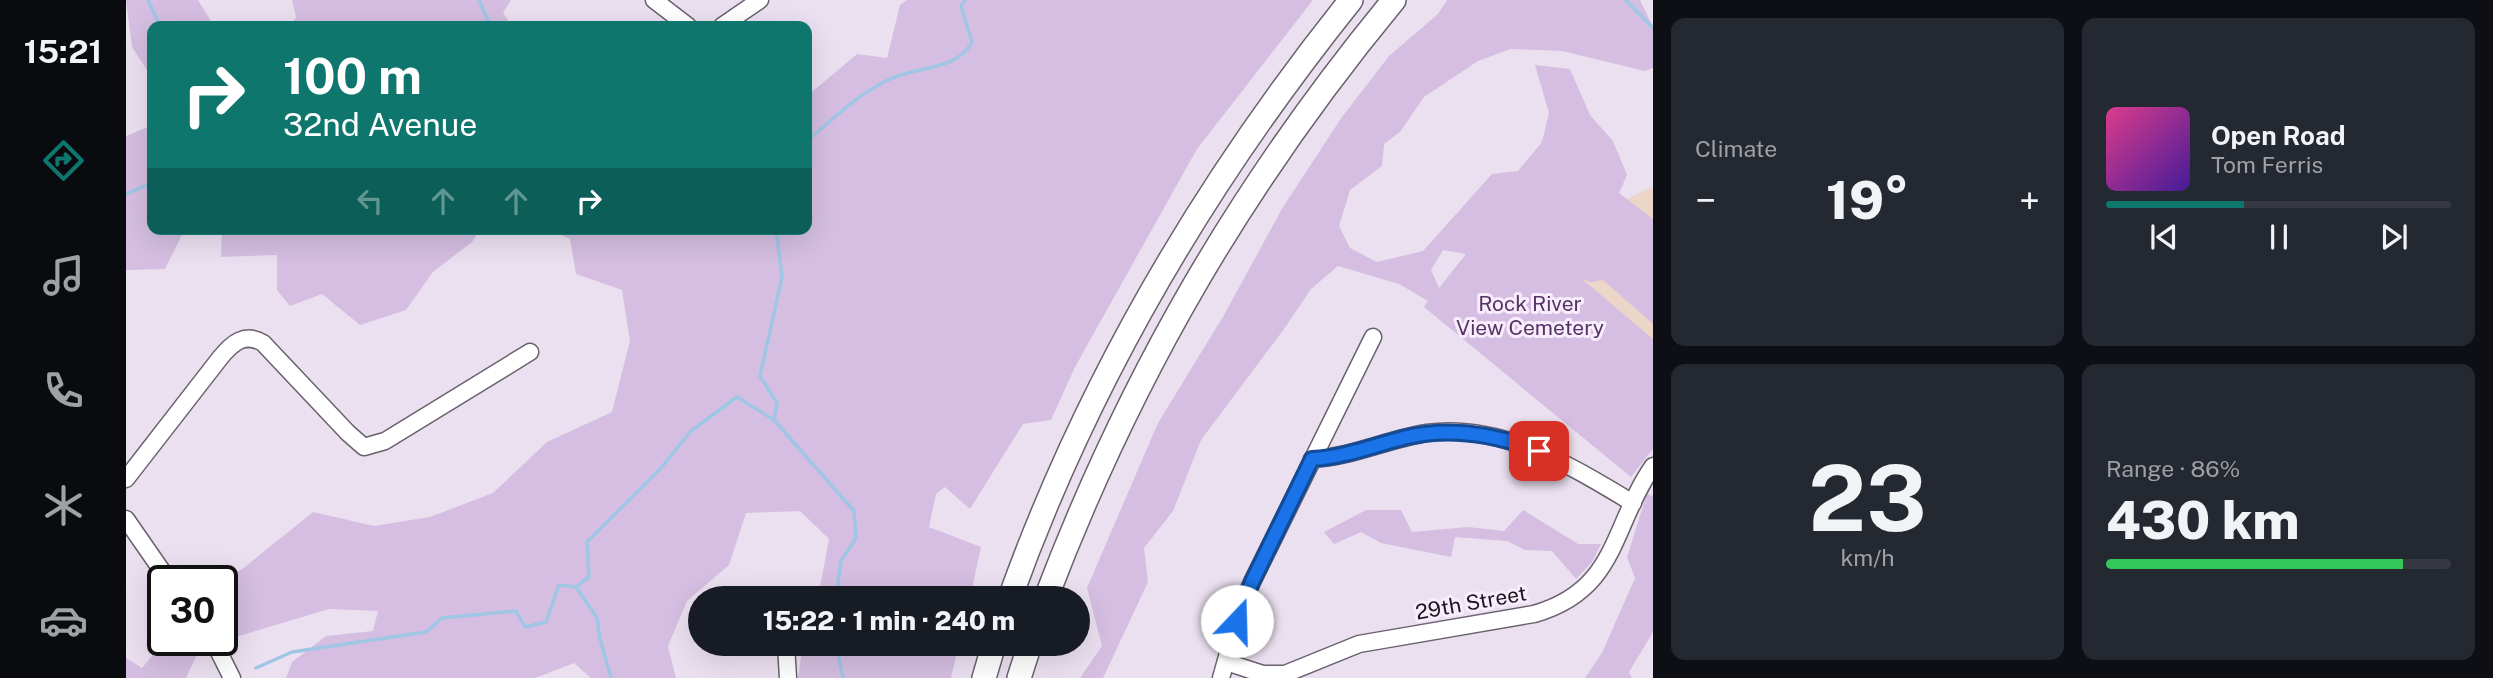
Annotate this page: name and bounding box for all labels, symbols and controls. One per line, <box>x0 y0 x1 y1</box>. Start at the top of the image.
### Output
text: 15:21 <box>24 33 102 70</box>
text: 100 m <box>283 47 422 105</box>
icon: right <box>168 49 259 140</box>
text: 32nd Avenue <box>283 106 477 143</box>
text: Open Road <box>2211 120 2346 151</box>
text: Climate <box>1695 135 1777 162</box>
icon: directions <box>39 136 88 185</box>
text: Tom Ferris <box>2211 151 2323 178</box>
text: 19° <box>1826 170 1909 231</box>
text: − <box>1695 178 1716 223</box>
text: + <box>2019 178 2040 223</box>
icon: left <box>351 182 389 220</box>
icon: ahead <box>424 182 462 220</box>
icon: ahead <box>497 182 535 220</box>
icon: right <box>570 182 608 220</box>
icon: previous <box>2145 218 2183 256</box>
icon: pause <box>2260 218 2298 256</box>
icon: next <box>2375 218 2413 256</box>
icon: music <box>39 251 88 300</box>
park label: Rock River View Cemetery <box>1456 291 1604 340</box>
icon: phone <box>39 366 88 415</box>
pin <box>1509 421 1569 481</box>
icon: arrive <box>1520 432 1558 470</box>
text: 23 <box>1808 445 1927 551</box>
text: Range · 86% <box>2106 455 2240 482</box>
icon: climate <box>39 481 88 530</box>
text: 430 km <box>2106 490 2300 551</box>
text: km/h <box>1840 544 1895 571</box>
speed limit sign: 30 <box>147 565 238 656</box>
street label: 29th Street <box>1413 580 1528 625</box>
position arrow <box>1200 584 1274 658</box>
icon: car <box>39 596 88 645</box>
text: 15:22 · 1 min · 240 m <box>763 605 1015 636</box>

